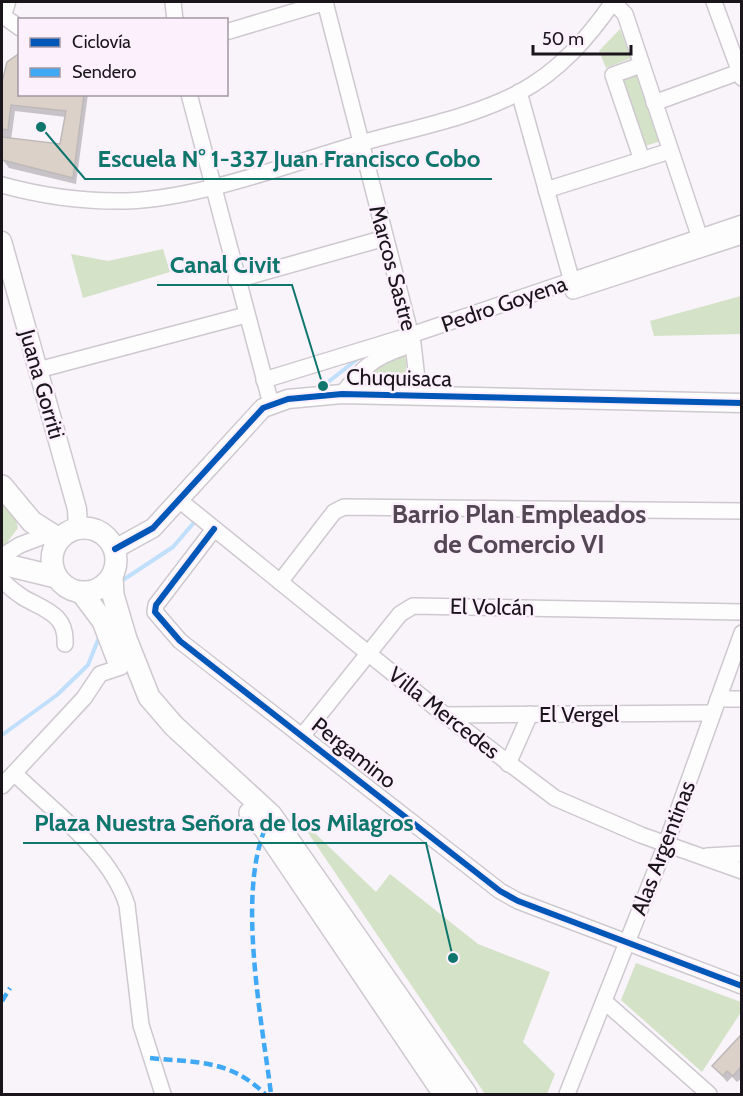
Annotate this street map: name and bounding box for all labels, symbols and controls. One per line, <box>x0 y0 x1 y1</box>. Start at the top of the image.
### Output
legend <box>18 18 228 96</box>
scale bar <box>533 18 630 56</box>
text: 50 m <box>542 28 584 50</box>
text: Ciclovía <box>72 31 131 53</box>
text: Sendero <box>72 61 136 83</box>
callout: Escuela N° 1-337 Juan Francisco Cobo <box>85 137 492 179</box>
text: Escuela N° 1-337 Juan Francisco Cobo <box>98 144 481 173</box>
street label: Marcos Sastre <box>363 202 423 334</box>
callout: Canal Civit <box>157 243 292 285</box>
text: Canal Civit <box>170 250 280 279</box>
street label: Pedro Goyena <box>438 270 571 338</box>
street label: Juana Gorriti <box>13 325 71 442</box>
street label: Chuquisaca <box>346 364 452 392</box>
district label: Barrio Plan Empleados de Comercio VI <box>392 498 646 560</box>
street label: El Volcán <box>450 593 534 621</box>
street label: Villa Mercedes <box>383 661 505 765</box>
street label: El Vergel <box>539 701 620 728</box>
street label: Pergamino <box>306 711 402 795</box>
street label: Alas Argentinas <box>625 777 701 919</box>
callout: Plaza Nuestra Señora de los Milagros <box>23 801 426 843</box>
text: Plaza Nuestra Señora de los Milagros <box>34 808 414 837</box>

